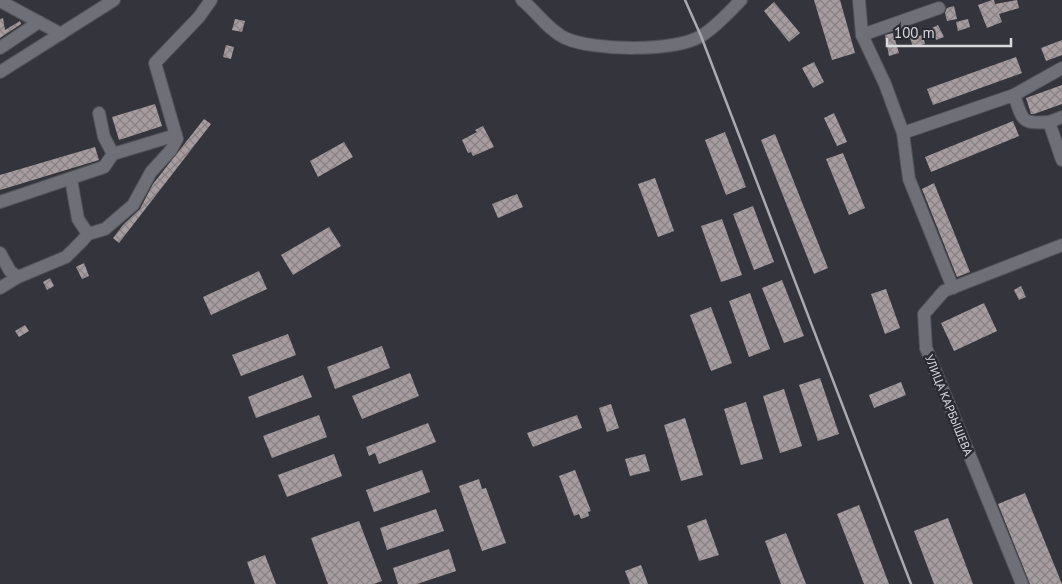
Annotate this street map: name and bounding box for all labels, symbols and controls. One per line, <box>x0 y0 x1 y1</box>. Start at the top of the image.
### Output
scale bar <box>887 15 1011 47</box>
text: 100 m <box>894 23 935 42</box>
street label: УЛИЦА КАРБЫШЕВА <box>922 352 976 458</box>

